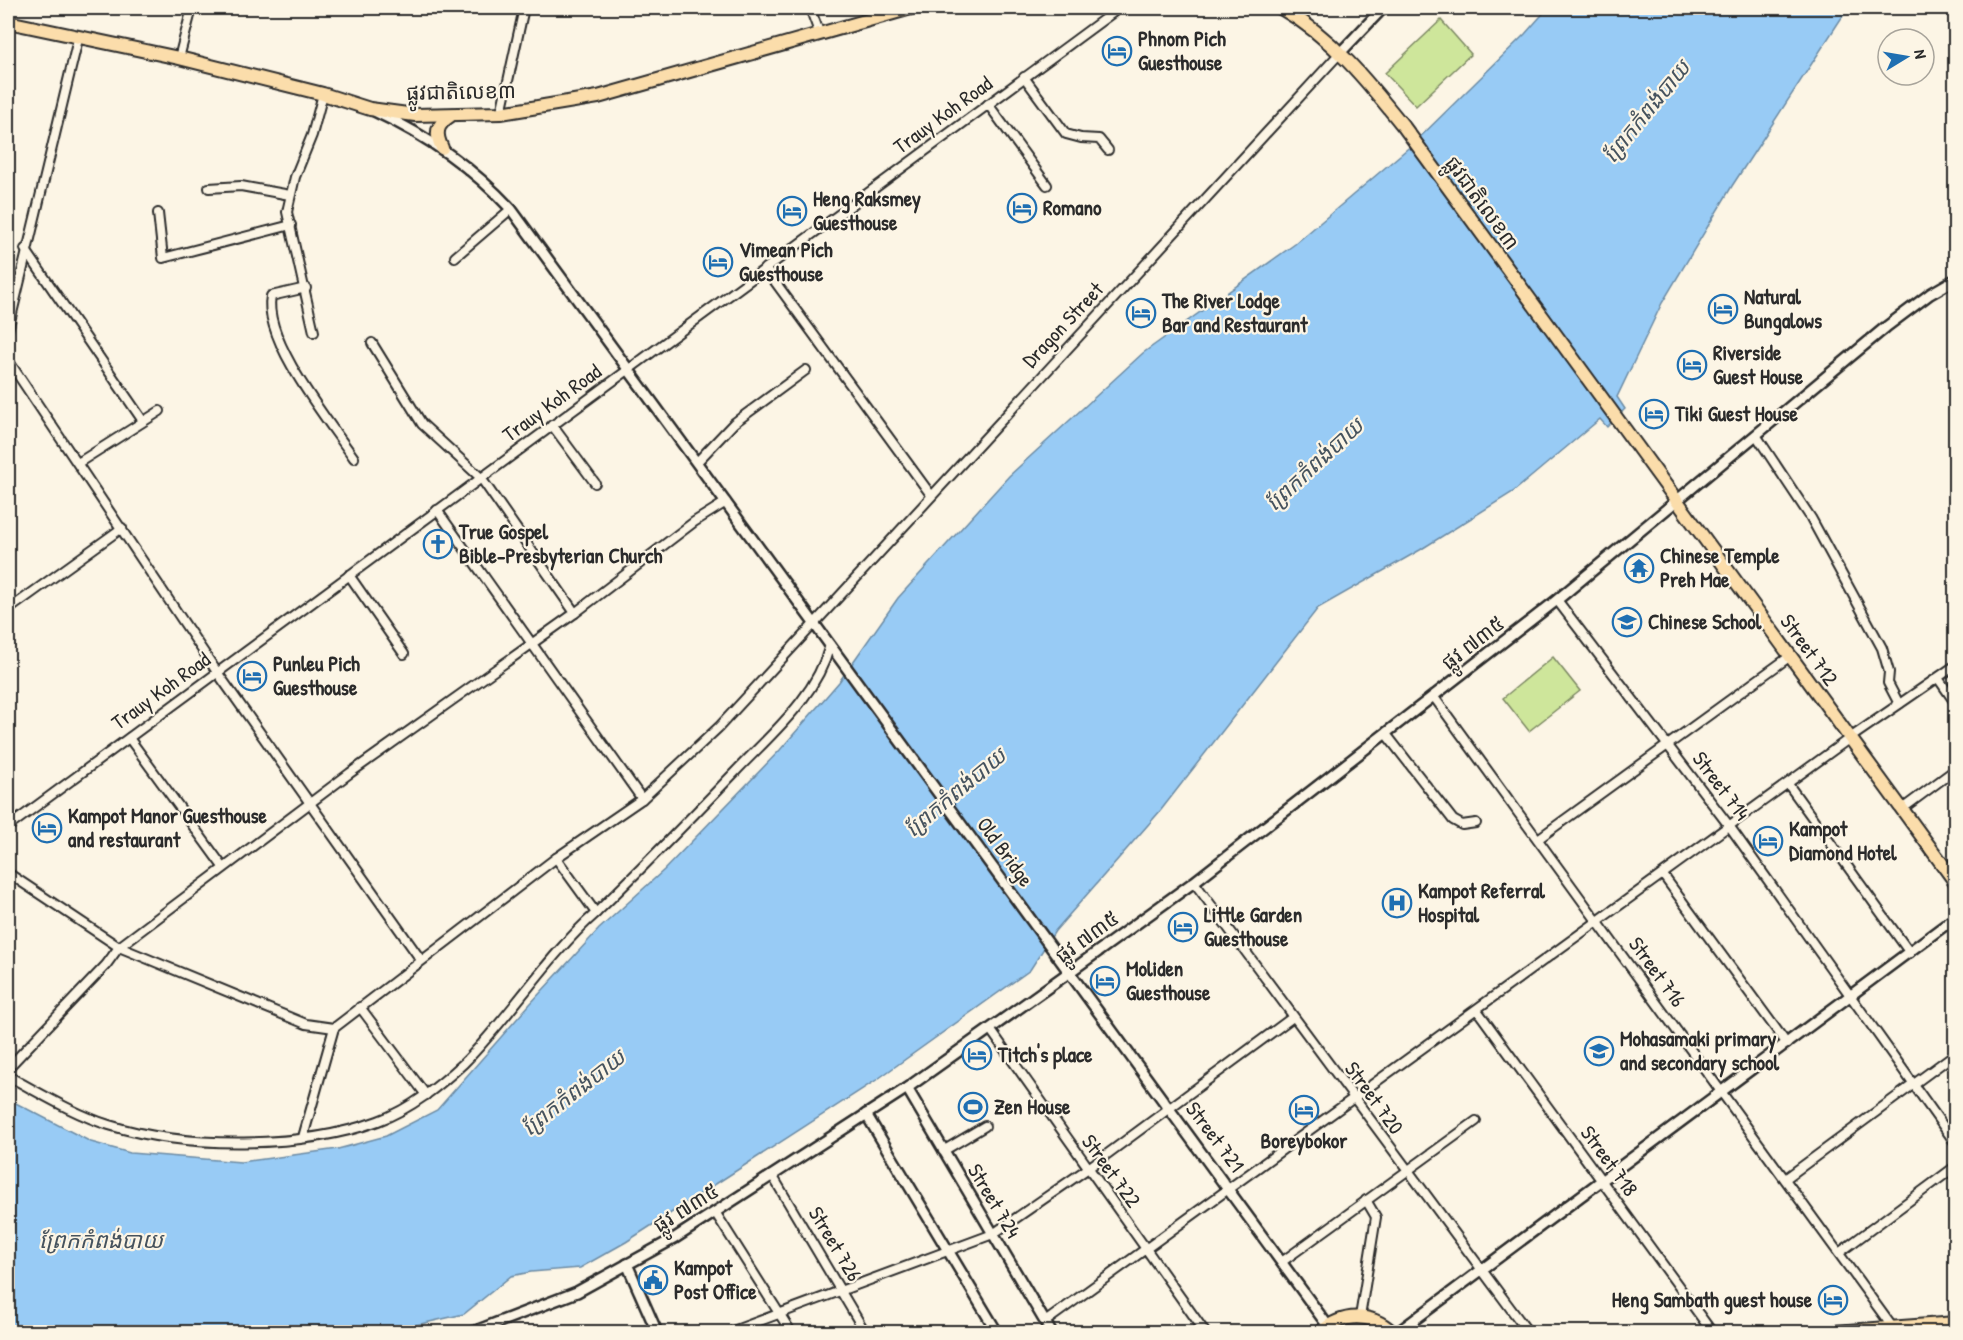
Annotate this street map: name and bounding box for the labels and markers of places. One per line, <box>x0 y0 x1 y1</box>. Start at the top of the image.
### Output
place label: Phnom Pich Guesthouse <box>1138 24 1226 77</box>
hotel icon: Phnom Pich Guesthouse <box>1101 35 1133 67</box>
place label: Heng Raksmey Guesthouse <box>813 184 921 237</box>
hotel icon: Romano <box>1006 192 1038 224</box>
place label: Romano <box>1043 193 1102 222</box>
hotel icon: Heng Raksmey Guesthouse <box>776 195 808 227</box>
place label: Vimean Pich Guesthouse <box>739 235 833 288</box>
hotel icon: Vimean Pich Guesthouse <box>702 246 734 278</box>
place label: Natural Bungalows <box>1744 282 1822 336</box>
place label: The River Lodge Bar and Restaurant <box>1161 286 1308 339</box>
hotel icon: Natural Bungalows <box>1707 293 1739 325</box>
hotel icon: The River Lodge Bar and Restaurant <box>1125 297 1157 329</box>
place label: Riverside Guest House <box>1713 338 1804 391</box>
hotel icon: Riverside Guest House <box>1676 349 1708 381</box>
hotel icon: Tiki Guest House <box>1638 398 1670 430</box>
place label: Tiki Guest House <box>1674 399 1799 428</box>
place label: True Gospel Bible-Presbyterian Church <box>458 517 662 571</box>
church icon: True Gospel Bible-Presbyterian Church <box>422 528 454 560</box>
place label: Chinese Temple Preh Mae <box>1660 541 1780 594</box>
temple icon: Chinese Temple Preh Mae <box>1623 552 1655 584</box>
school or university icon: Chinese School <box>1611 606 1643 638</box>
place label: Chinese School <box>1648 607 1762 636</box>
place label: Punleu Pich Guesthouse <box>273 649 360 702</box>
hotel icon: Punleu Pich Guesthouse <box>236 660 268 692</box>
place label: Kampot Manor Guesthouse and restaurant <box>68 801 268 854</box>
hotel icon: Kampot Manor Guesthouse and restaurant <box>31 812 63 844</box>
place label: Kampot Diamond Hotel <box>1789 814 1897 867</box>
hotel icon: Kampot Diamond Hotel <box>1752 825 1784 857</box>
place label: Kampot Referral Hospital <box>1418 876 1545 930</box>
hospital icon: Kampot Referral Hospital <box>1381 887 1413 919</box>
place label: Little Garden Guesthouse <box>1204 900 1302 953</box>
hotel icon: Little Garden Guesthouse <box>1167 911 1199 943</box>
place label: Moliden Guesthouse <box>1126 954 1211 1007</box>
hotel icon: Moliden Guesthouse <box>1089 965 1121 997</box>
place label: Mohasamaki primary and secondary school <box>1620 1024 1779 1078</box>
school or university icon: Mohasamaki primary and secondary school <box>1583 1035 1615 1067</box>
hotel icon: Titch's place <box>961 1039 993 1071</box>
place label: Titch's place <box>997 1040 1093 1070</box>
sports icon: Zen House <box>957 1091 989 1123</box>
place label: Zen House <box>994 1092 1071 1121</box>
hotel icon: Boreybokor <box>1288 1094 1320 1126</box>
place label: Boreybokor <box>1261 1126 1348 1156</box>
place label: Kampot Post Office <box>674 1253 757 1306</box>
public building icon: Kampot Post Office <box>637 1264 669 1296</box>
hotel icon: Heng Sambath guest house <box>1817 1284 1849 1316</box>
place label: Heng Sambath guest house <box>1612 1285 1813 1315</box>

